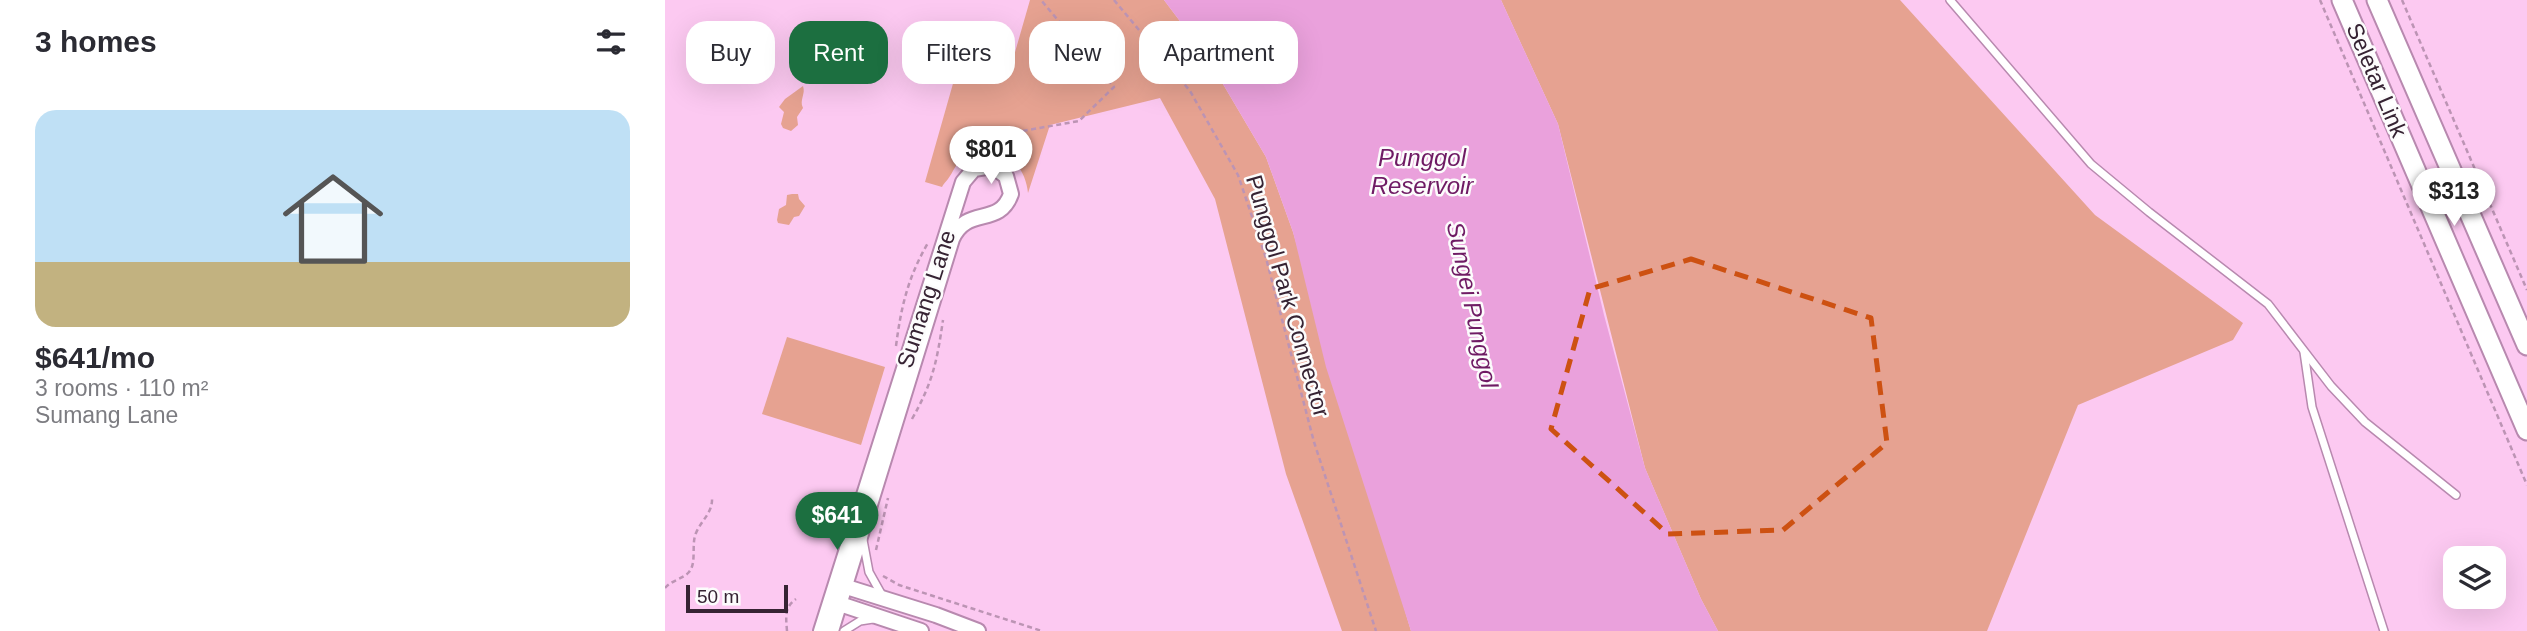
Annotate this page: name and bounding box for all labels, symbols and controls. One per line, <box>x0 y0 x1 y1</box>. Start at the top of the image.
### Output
street label: Seletar Link <box>2341 19 2413 141</box>
chip: Buy <box>686 21 775 84</box>
chip: Rent <box>789 21 888 84</box>
chip: Filters <box>902 21 1015 84</box>
chip: New <box>1029 21 1125 84</box>
chip: Apartment <box>1139 21 1298 84</box>
icon: filters <box>592 23 630 61</box>
text: 3 homes <box>35 25 157 58</box>
pin: $801 <box>950 127 1032 186</box>
text: $801 <box>965 136 1017 162</box>
water label: Punggol Reservoir <box>1371 144 1474 199</box>
icon: home <box>270 156 396 282</box>
pin: $313 <box>2413 168 2495 228</box>
street label: Punggol Park Connector <box>1241 172 1335 420</box>
text: $313 <box>2428 178 2480 204</box>
water label: Sungei Punggol <box>1442 219 1503 391</box>
street label: Sumang Lane <box>892 227 960 371</box>
text: $641/mo <box>35 341 155 374</box>
text: 3 rooms · 110 m² <box>35 375 208 401</box>
text: Sumang Lane <box>35 402 178 428</box>
pin: $641 <box>796 492 878 552</box>
text: $641 <box>811 502 863 528</box>
map controls <box>2443 546 2506 609</box>
button: layers <box>2443 546 2506 609</box>
scale bar <box>686 582 787 614</box>
text: 50 m <box>697 586 739 607</box>

